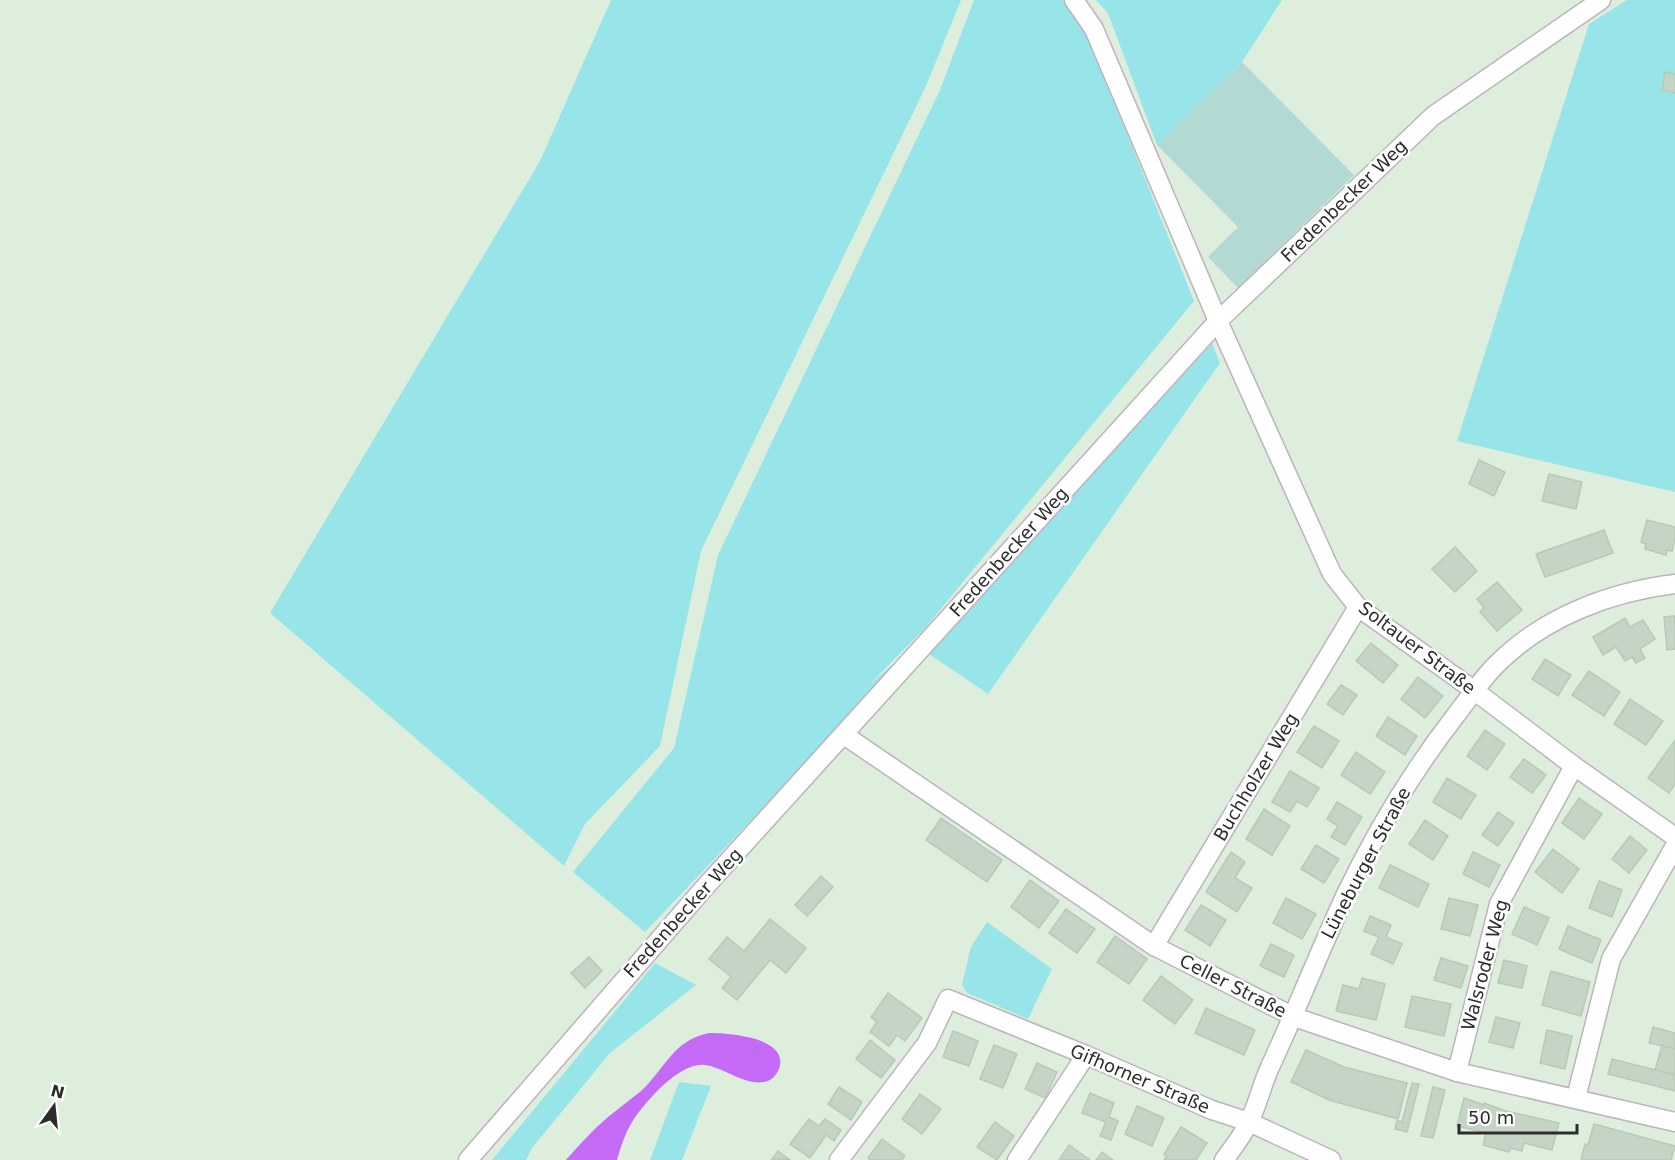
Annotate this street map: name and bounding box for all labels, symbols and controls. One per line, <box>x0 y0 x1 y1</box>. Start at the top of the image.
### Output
street label: Fredenbecker Weg <box>1276 135 1411 266</box>
street label: Fredenbecker Weg <box>945 483 1072 621</box>
street label: Soltauer Straße <box>1355 597 1480 698</box>
street label: Buchholzer Weg <box>1209 709 1302 844</box>
street label: Lüneburger Straße <box>1317 783 1414 942</box>
street label: Fredenbecker Weg <box>619 844 746 982</box>
street label: Walsroder Weg <box>1457 897 1512 1033</box>
street label: Celler Straße <box>1176 950 1290 1022</box>
street label: Gifhorner Straße <box>1067 1040 1213 1117</box>
north arrow <box>24 1076 84 1136</box>
text: N <box>49 1081 67 1103</box>
scale bar <box>1459 1097 1578 1135</box>
text: 50 m <box>1468 1107 1514 1128</box>

